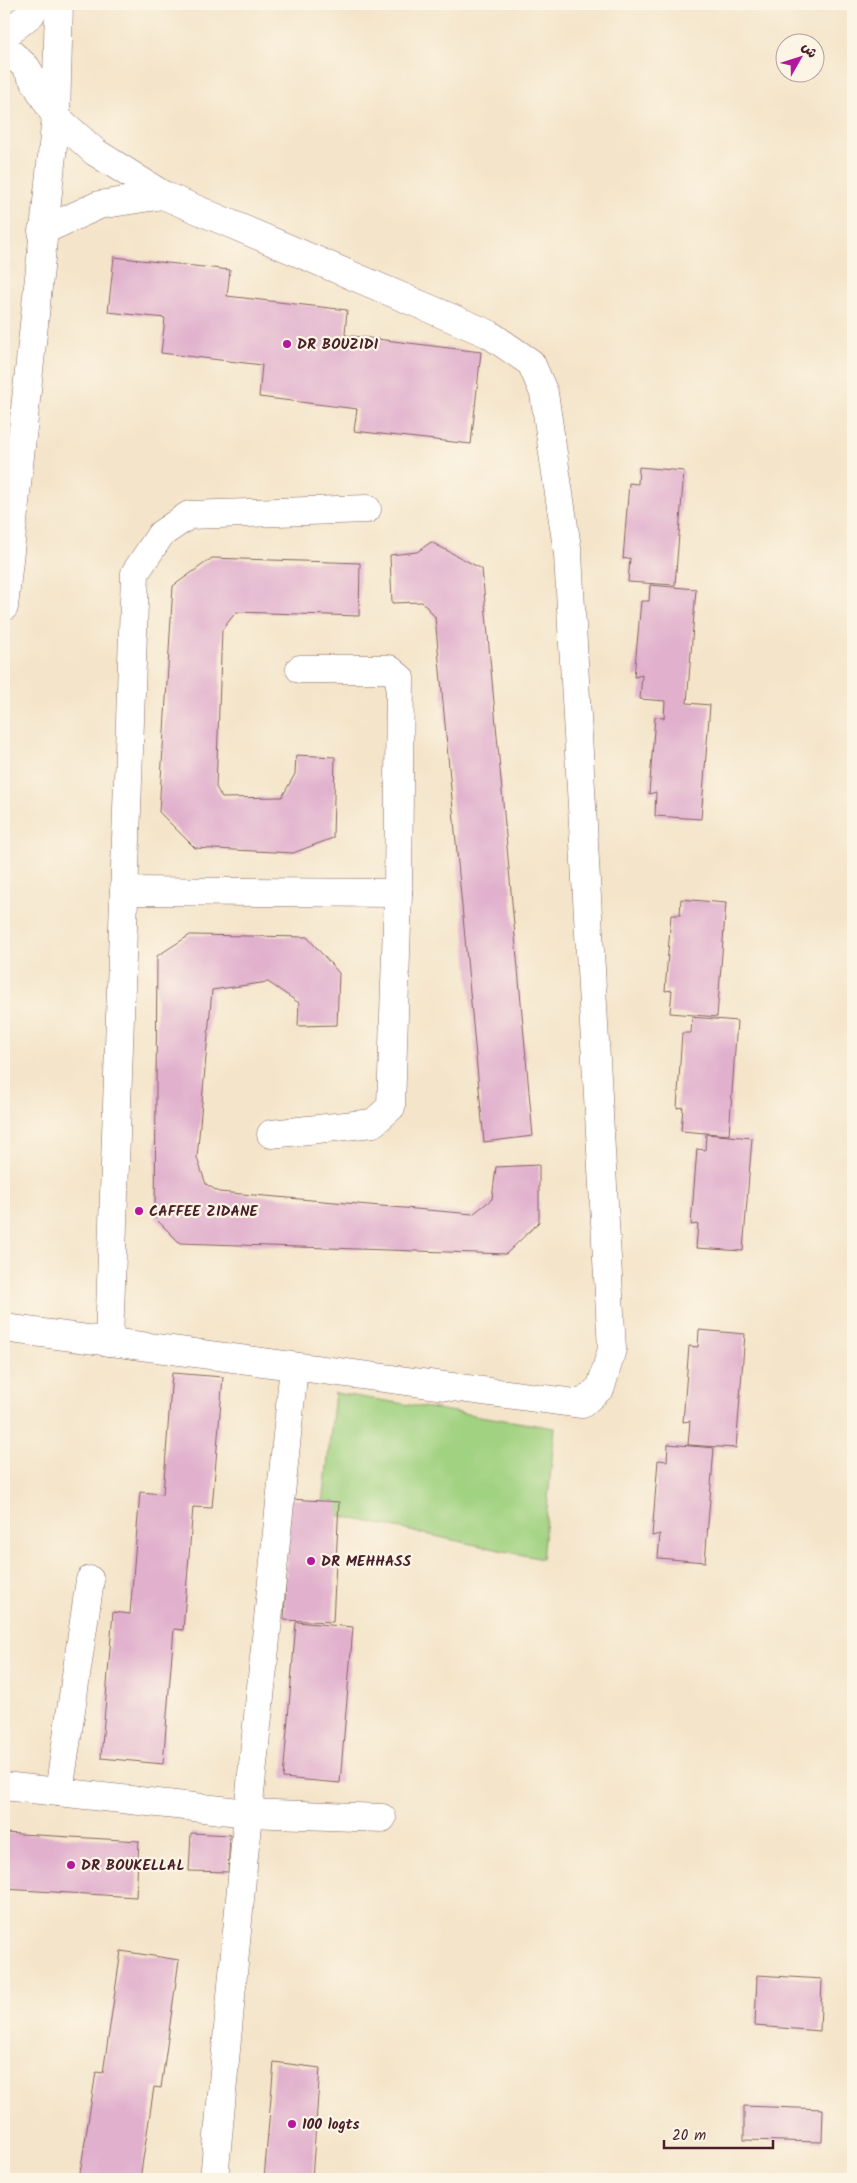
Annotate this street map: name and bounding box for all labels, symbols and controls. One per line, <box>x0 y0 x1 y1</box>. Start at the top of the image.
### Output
north arrow <box>774 32 824 82</box>
text: ش <box>796 38 823 63</box>
place label: DR BOUZIDI <box>297 333 379 357</box>
marker: DR BOUZIDI <box>281 338 293 350</box>
place label: CAFFEE ZIDANE <box>149 1200 259 1224</box>
marker: CAFFEE ZIDANE <box>133 1205 145 1217</box>
place label: DR MEHHASS <box>321 1550 412 1574</box>
marker: DR MEHHASS <box>305 1555 317 1567</box>
place label: DR BOUKELLAL <box>81 1854 185 1878</box>
marker: DR BOUKELLAL <box>65 1859 77 1871</box>
place label: 100 logts <box>302 2113 360 2137</box>
marker: 100 logts <box>286 2118 298 2130</box>
scale bar <box>664 2118 773 2150</box>
text: 20 m <box>672 2124 706 2148</box>

